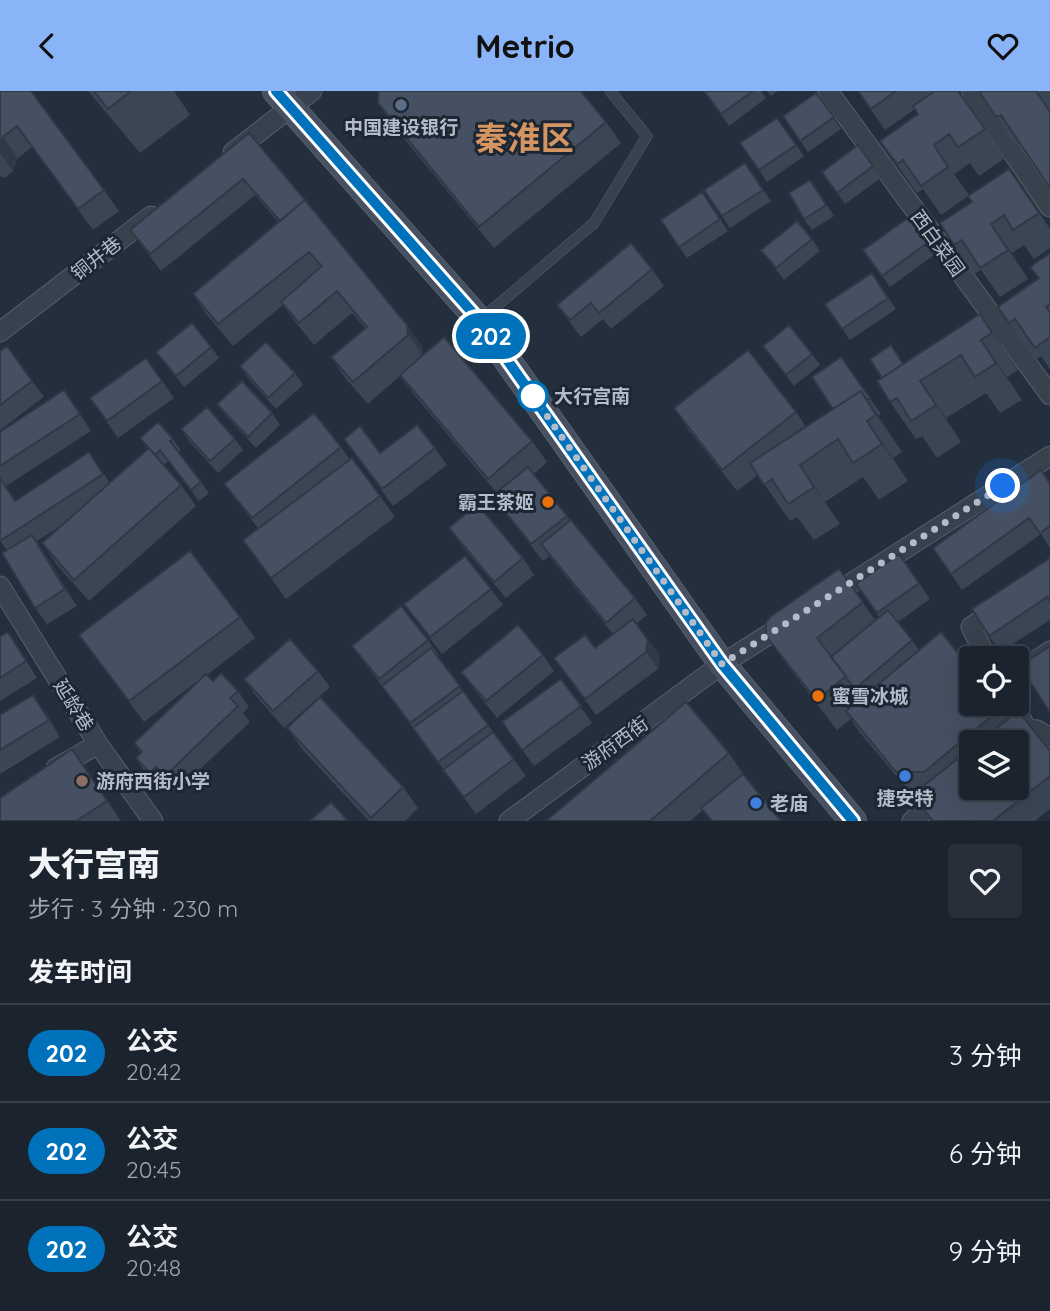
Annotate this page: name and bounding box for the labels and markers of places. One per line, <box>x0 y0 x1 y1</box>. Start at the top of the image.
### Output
marker: 中国建设银行 <box>393 97 409 113</box>
place label: 中国建设银行 <box>344 115 458 139</box>
marker: 大行宫南 <box>518 381 548 411</box>
place label: 大行宫南 <box>554 384 630 408</box>
place label: 霸王茶姬 <box>458 490 534 514</box>
marker: 霸王茶姬 <box>540 494 556 510</box>
place label: 蜜雪冰城 <box>832 684 908 708</box>
marker: 蜜雪冰城 <box>810 688 826 704</box>
marker: 捷安特 <box>897 768 913 784</box>
place label: 游府西街小学 <box>96 769 210 793</box>
marker: 游府西街小学 <box>74 773 90 789</box>
place label: 捷安特 <box>876 786 934 810</box>
place label: 老庙 <box>770 791 808 815</box>
marker: 老庙 <box>748 795 764 811</box>

